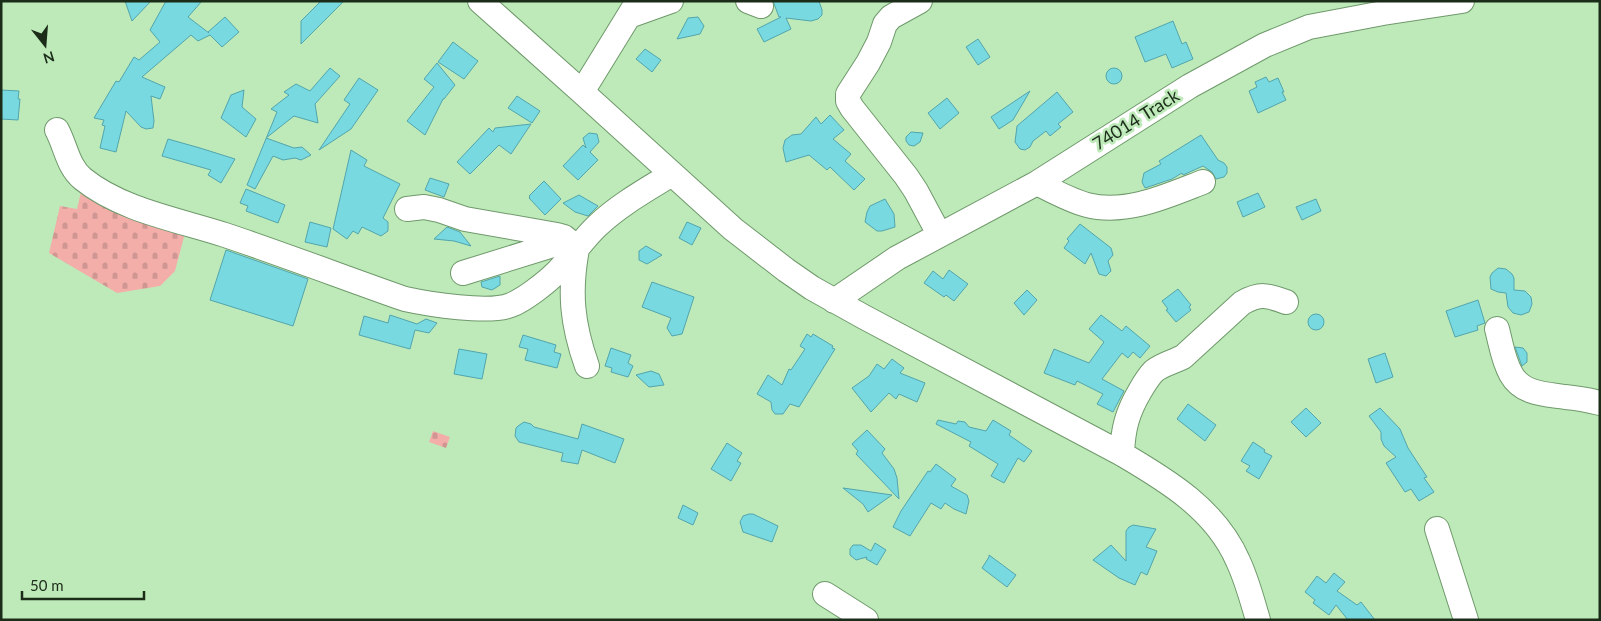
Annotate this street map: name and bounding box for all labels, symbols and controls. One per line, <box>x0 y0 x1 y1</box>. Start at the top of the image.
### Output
north arrow <box>20 20 70 70</box>
text: N <box>41 48 57 68</box>
street label: 74014 Track <box>1088 83 1184 154</box>
scale bar <box>22 568 145 600</box>
text: 50 m <box>30 576 64 594</box>

